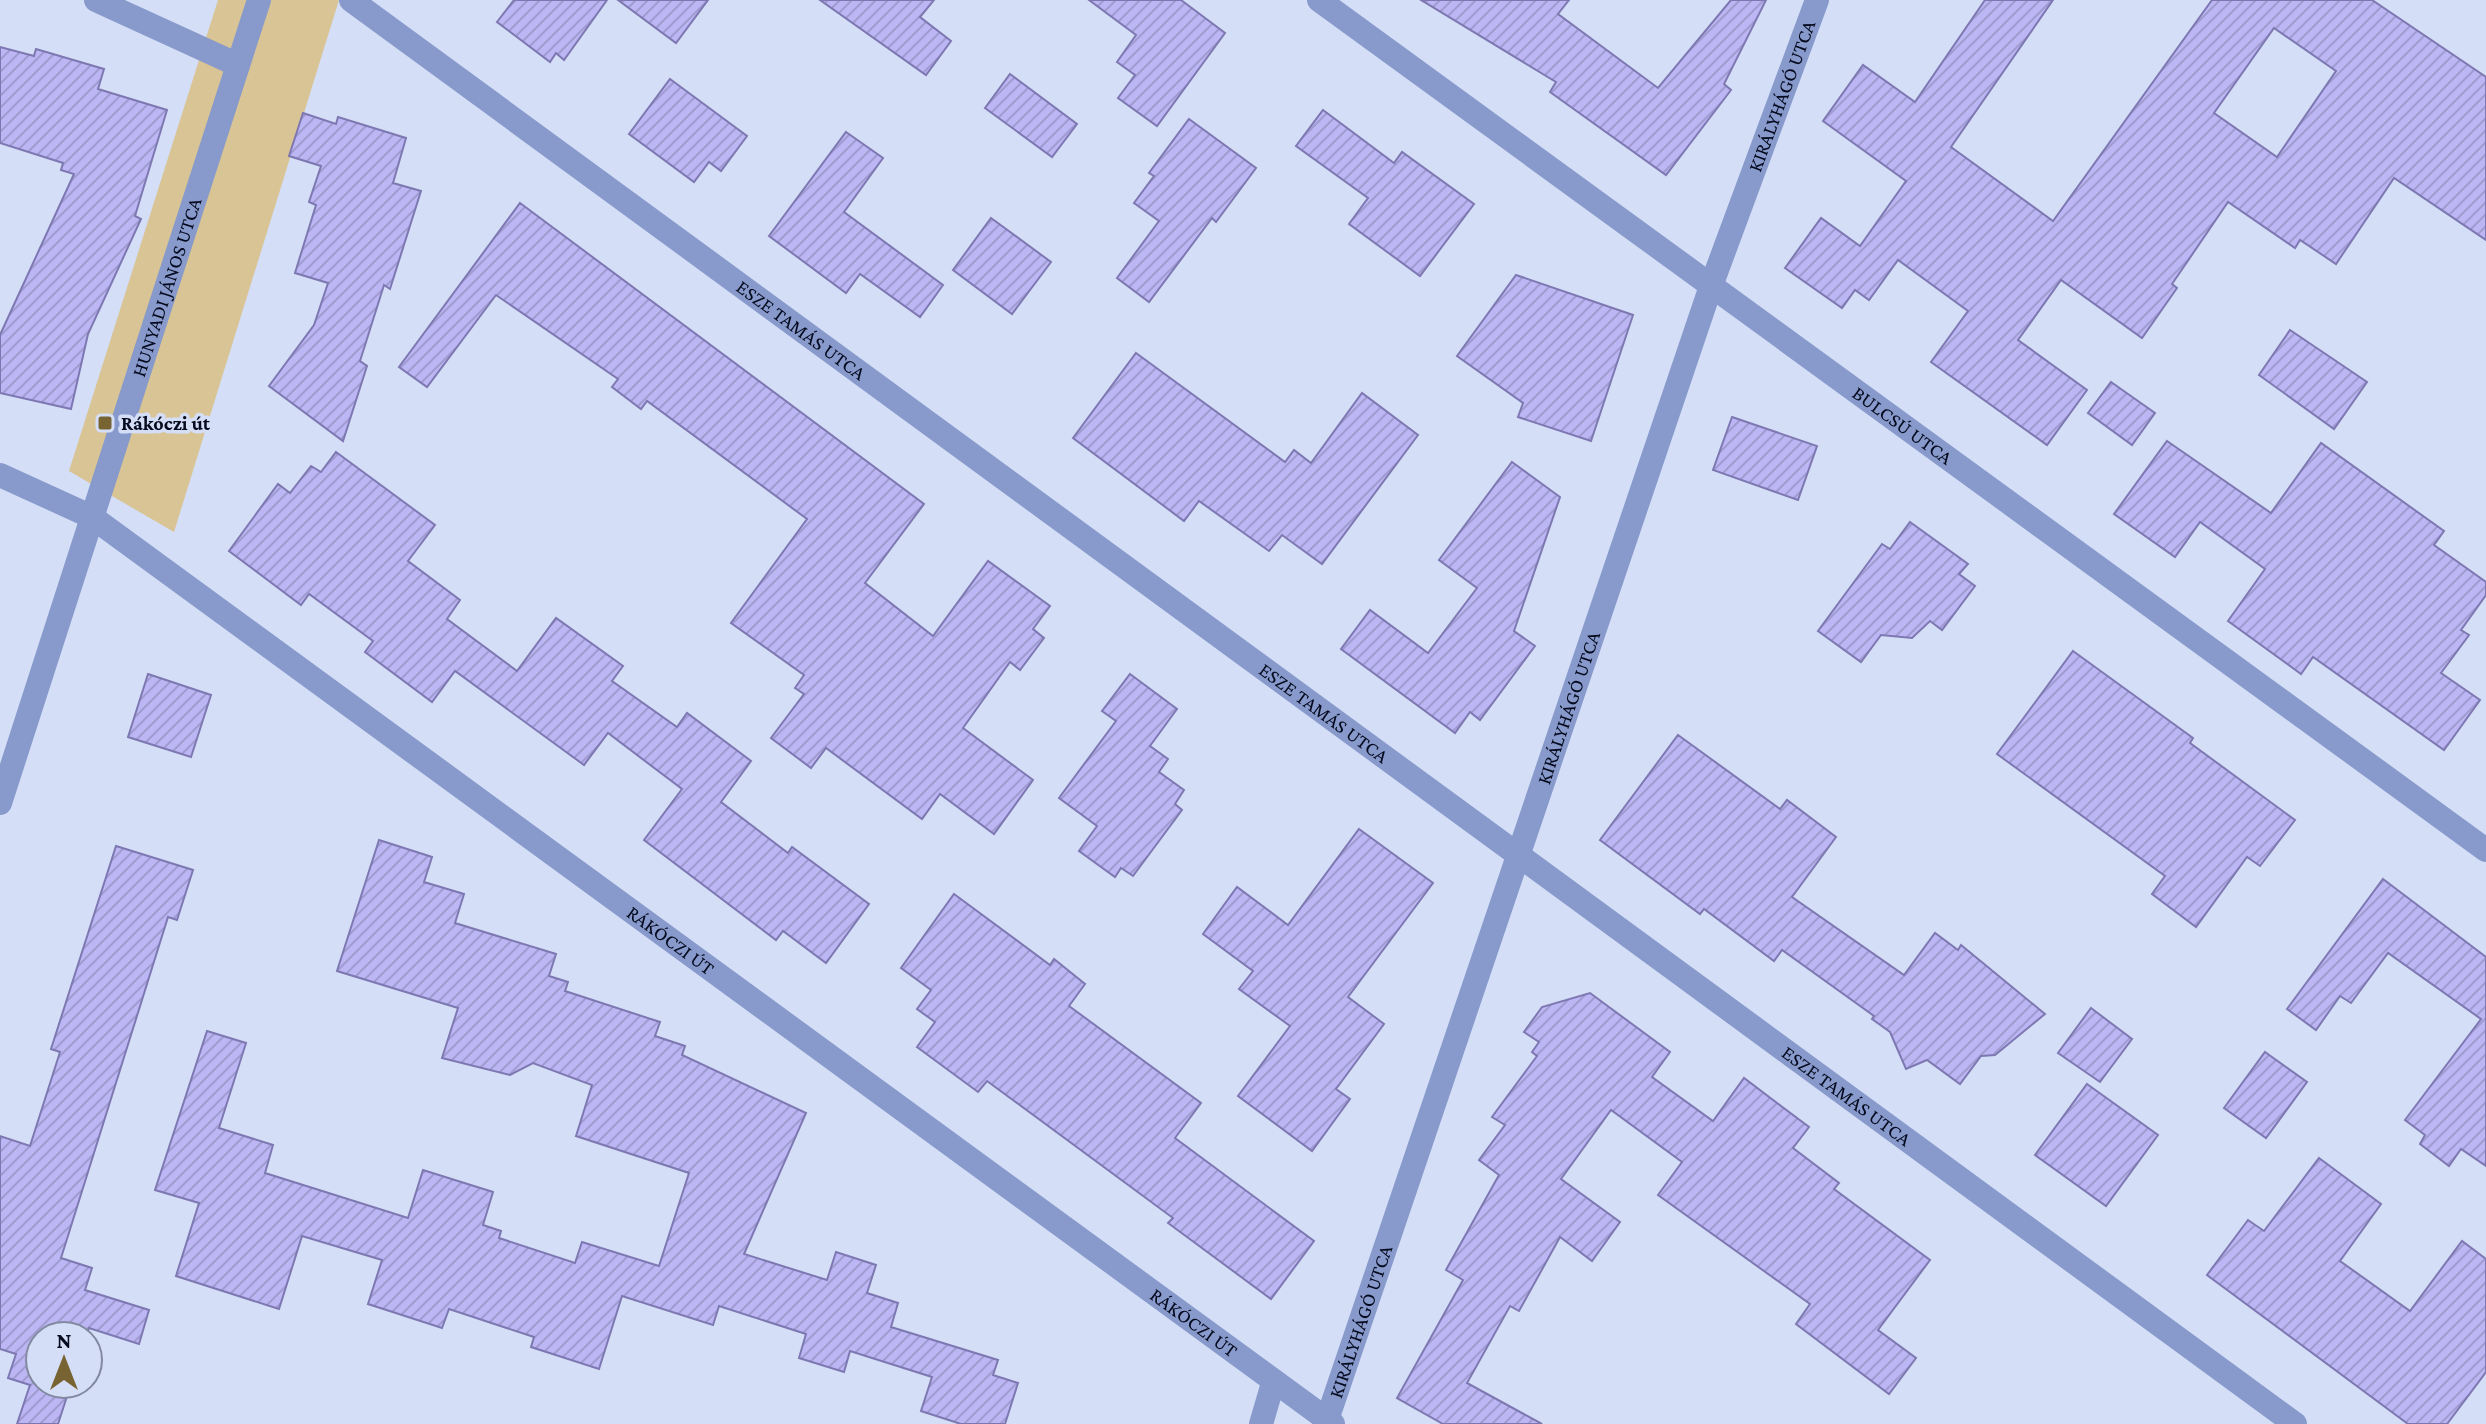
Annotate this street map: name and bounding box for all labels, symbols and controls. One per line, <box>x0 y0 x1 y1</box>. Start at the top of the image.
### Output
street label: KIRÁLYHÁGÓ UTCA <box>1743 17 1820 175</box>
street label: HUNYADI JÁNOS UTCA <box>127 194 206 380</box>
street label: ESZE TAMÁS UTCA <box>732 275 870 385</box>
street label: BULCSÚ UTCA <box>1848 381 1957 469</box>
place label: Rákóczi út <box>121 412 211 434</box>
marker: Rákóczi út <box>96 414 114 432</box>
street label: KIRÁLYHÁGÓ UTCA <box>1532 628 1604 787</box>
street label: ESZE TAMÁS UTCA <box>1255 658 1393 768</box>
street label: RÁKÓCZI ÚT <box>623 901 719 979</box>
street label: ESZE TAMÁS UTCA <box>1778 1041 1916 1150</box>
street label: KIRÁLYHÁGÓ UTCA <box>1324 1242 1397 1401</box>
street label: RÁKÓCZI ÚT <box>1146 1283 1242 1362</box>
north arrow <box>24 1320 104 1400</box>
text: N <box>57 1328 72 1353</box>

